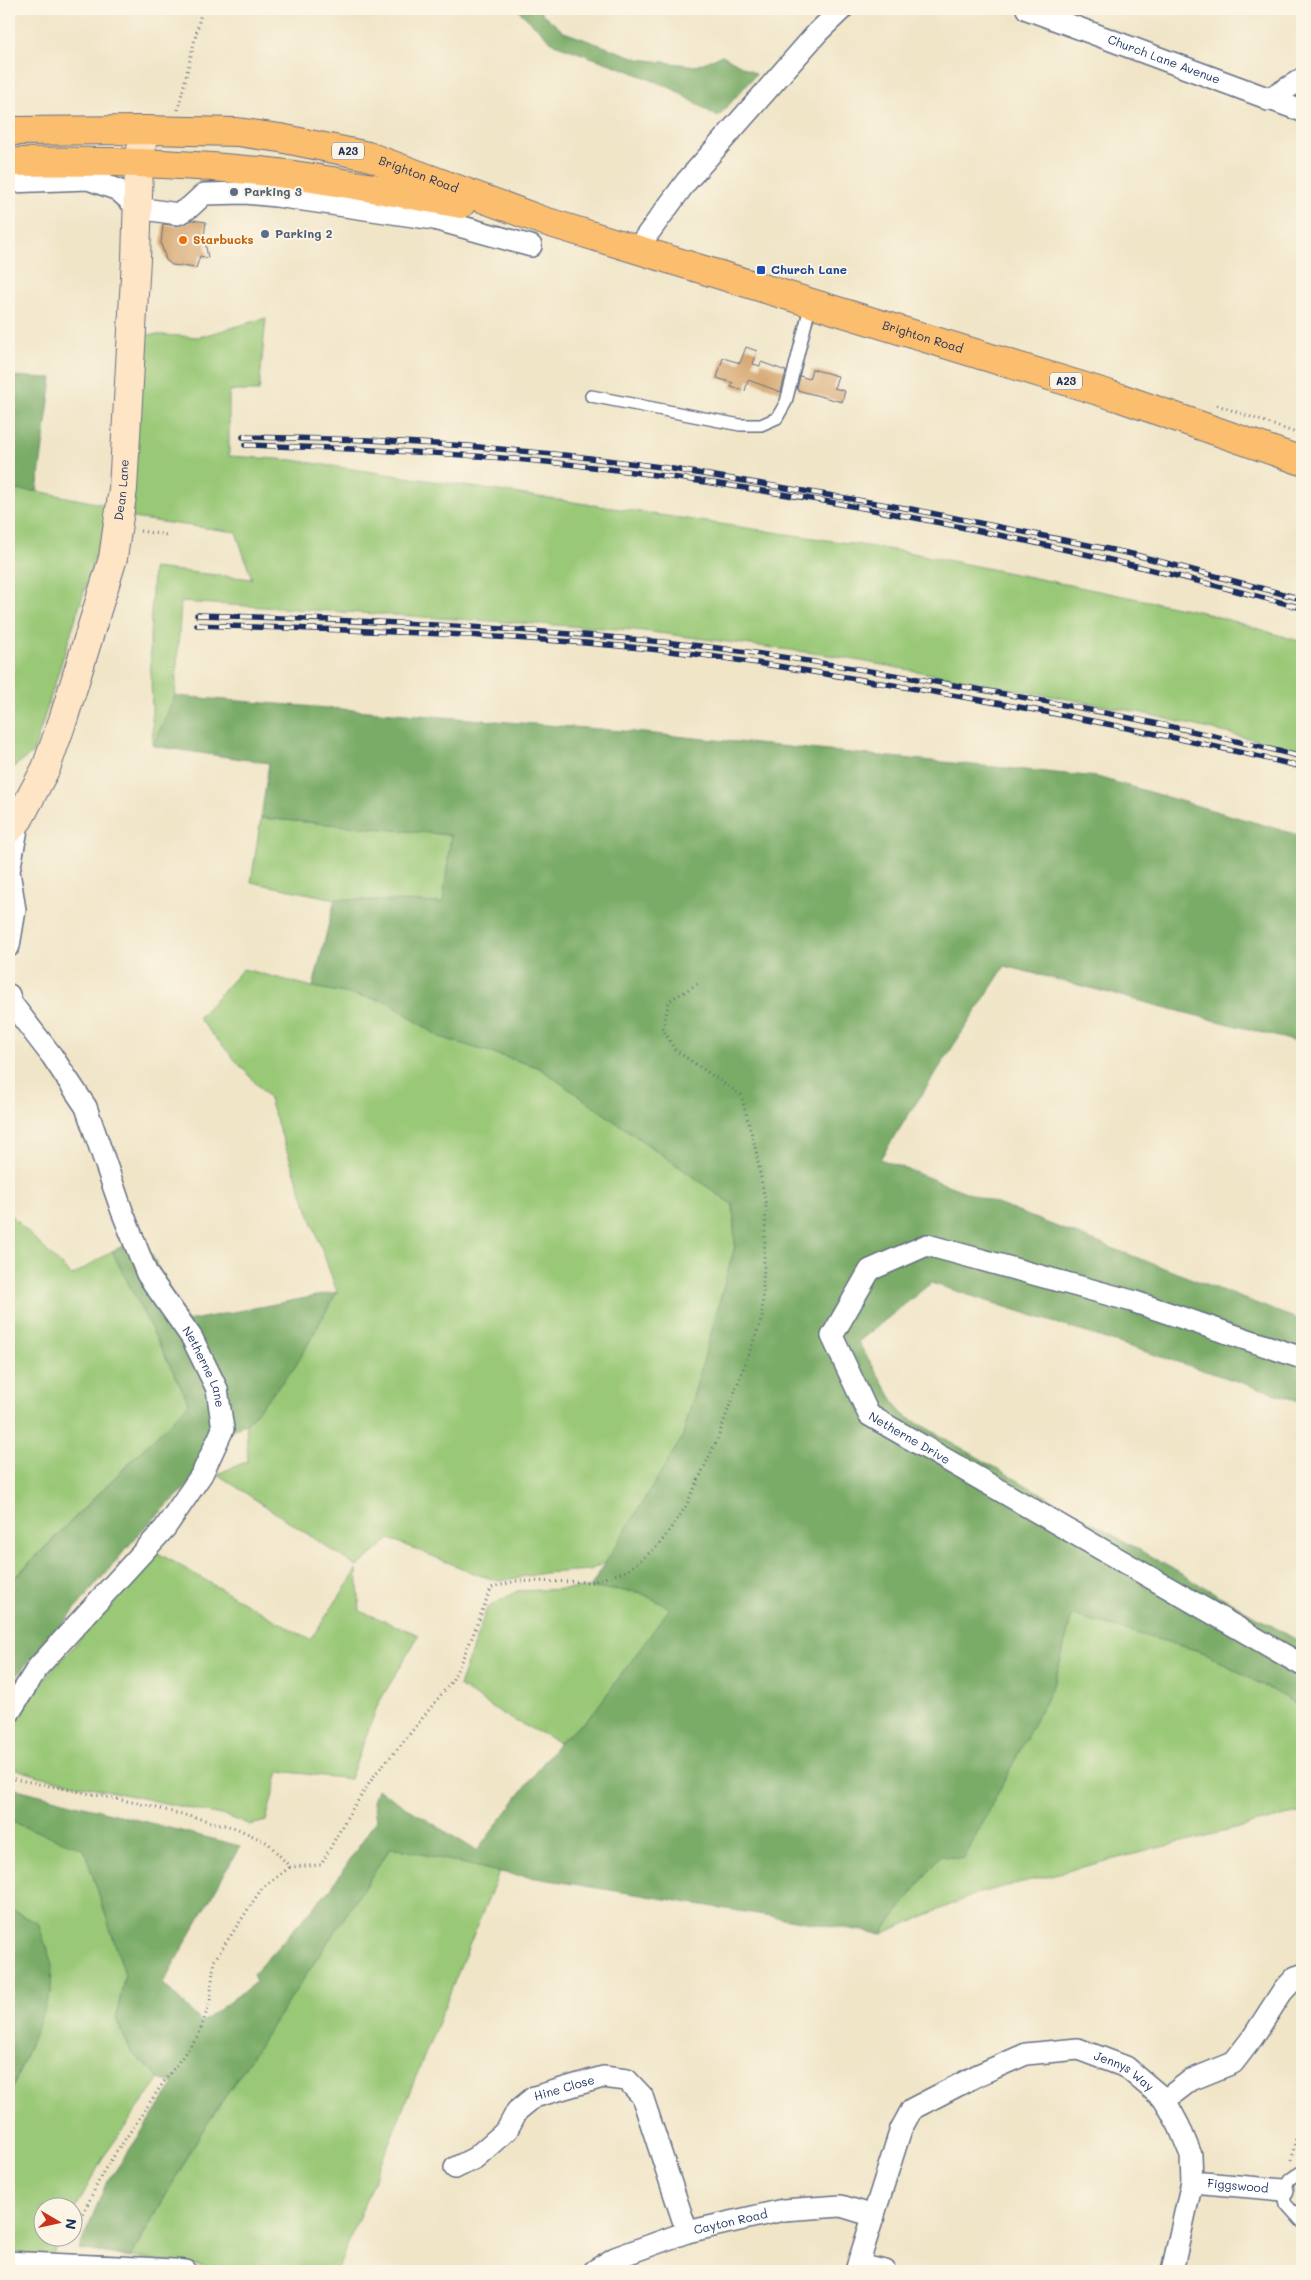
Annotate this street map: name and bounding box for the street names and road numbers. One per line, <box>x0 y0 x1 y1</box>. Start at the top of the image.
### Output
street label: Church Lane Avenue <box>1106 31 1223 87</box>
road number: A23 <box>332 142 364 160</box>
street label: Brighton Road <box>377 152 461 196</box>
street label: Brighton Road <box>881 316 966 356</box>
road number: A23 <box>1050 372 1082 390</box>
street label: Dean Lane <box>110 459 132 521</box>
street label: Netherne Lane <box>179 1323 229 1408</box>
street label: Netherne Drive <box>866 1408 953 1467</box>
street label: Jennys Way <box>1092 2047 1158 2094</box>
street label: Hine Close <box>532 2071 596 2104</box>
street label: Figgswood <box>1207 2174 1270 2196</box>
street label: Cayton Road <box>692 2205 769 2237</box>

